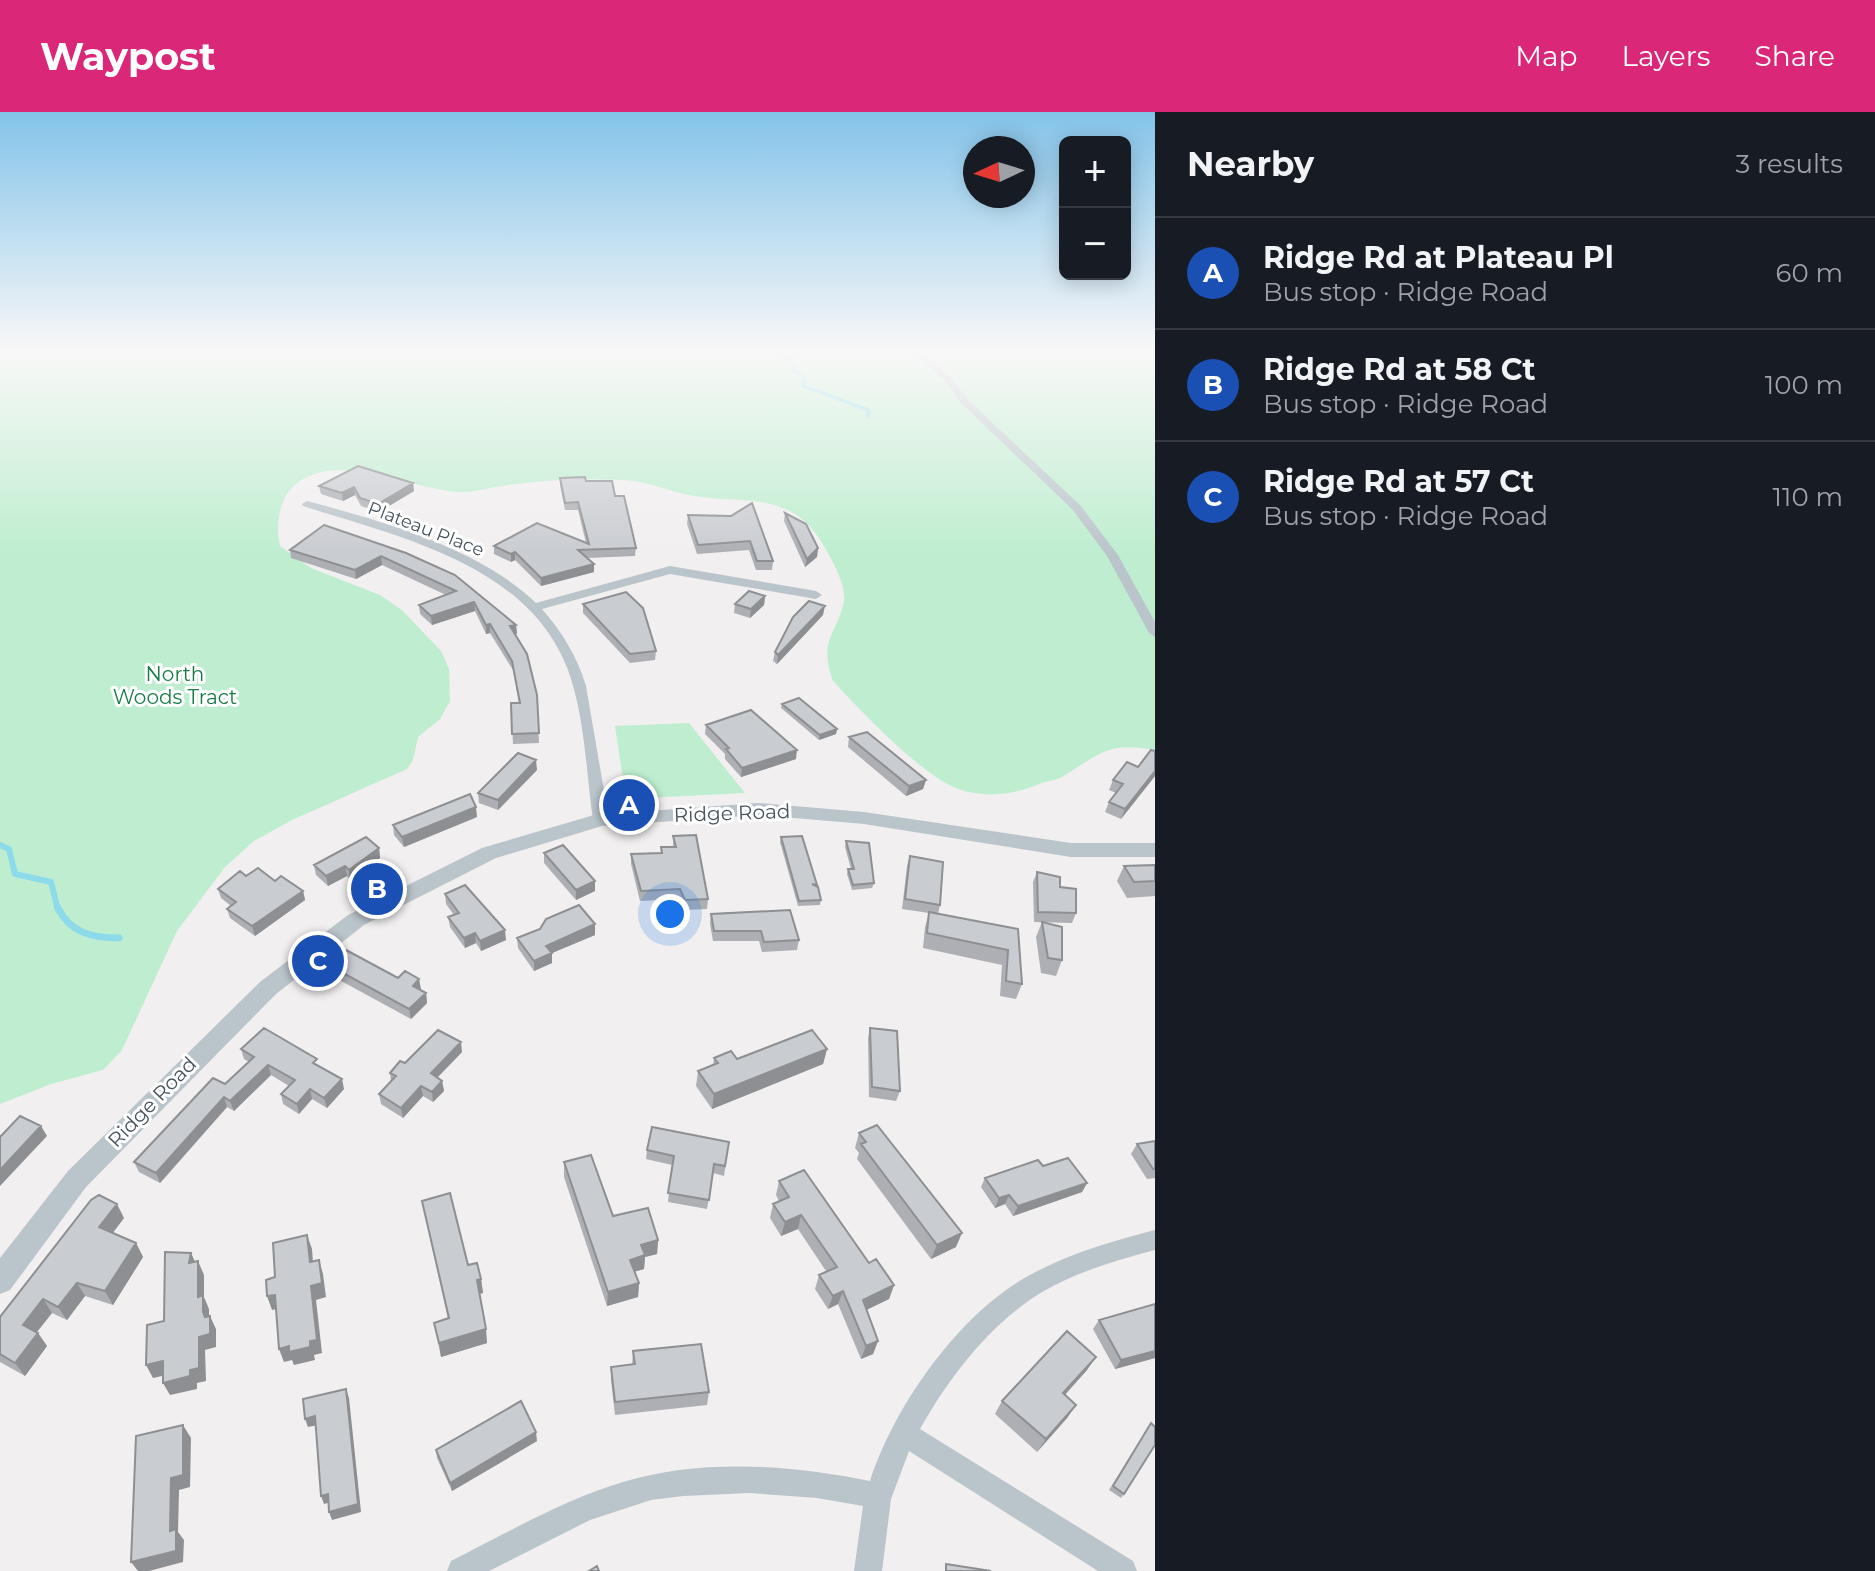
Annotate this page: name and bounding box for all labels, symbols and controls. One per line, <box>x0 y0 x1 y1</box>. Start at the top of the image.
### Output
text: Waypost <box>40 33 216 80</box>
text: Map <box>1515 39 1578 73</box>
text: Layers <box>1622 39 1711 73</box>
text: Share <box>1755 39 1835 73</box>
north arrow <box>963 136 1035 208</box>
map controls <box>1059 136 1131 280</box>
button: + <box>1059 136 1131 208</box>
text: Nearby <box>1187 143 1314 185</box>
text: 3 results <box>1736 148 1843 180</box>
button: − <box>1059 208 1131 280</box>
text: Ridge Rd at Plateau Pl <box>1263 239 1614 276</box>
text: A <box>1203 257 1223 289</box>
text: 60 m <box>1776 257 1843 289</box>
text: Bus stop · Ridge Road <box>1263 276 1548 308</box>
text: Ridge Rd at 58 Ct <box>1263 351 1536 388</box>
text: B <box>1203 369 1223 401</box>
text: 100 m <box>1765 369 1843 401</box>
text: Bus stop · Ridge Road <box>1263 388 1548 420</box>
text: Ridge Rd at 57 Ct <box>1263 463 1534 500</box>
text: C <box>1204 481 1222 513</box>
text: 110 m <box>1773 481 1843 513</box>
street label: Plateau Place <box>365 497 487 561</box>
text: Bus stop · Ridge Road <box>1263 500 1548 532</box>
park label: North Woods Tract <box>113 662 237 709</box>
pin: A <box>603 775 655 835</box>
street label: Ridge Road <box>673 799 791 827</box>
pin: B <box>351 859 403 919</box>
your location <box>650 894 690 934</box>
pin: C <box>292 931 344 991</box>
street label: Ridge Road <box>103 1052 201 1152</box>

